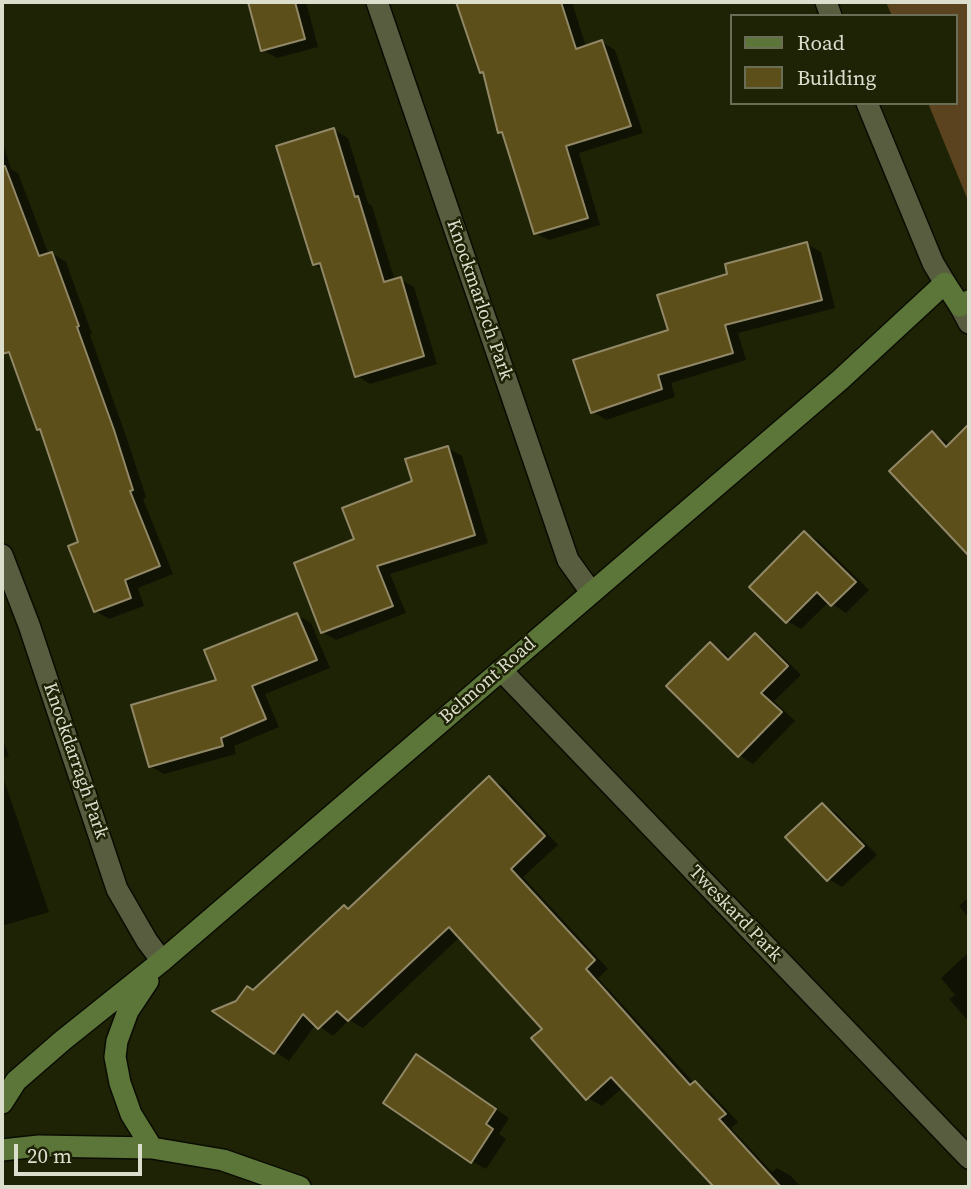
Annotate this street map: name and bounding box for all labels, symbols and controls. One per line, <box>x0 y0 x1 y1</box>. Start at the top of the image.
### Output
legend <box>730 14 957 105</box>
text: Road <box>797 28 845 57</box>
text: Building <box>797 63 876 92</box>
street label: Knockmarloch Park <box>441 217 517 383</box>
street label: Belmont Road <box>435 633 541 729</box>
street label: Knockdarragh Park <box>38 680 112 842</box>
street label: Tweskard Park <box>684 861 786 967</box>
scale bar <box>18 1130 145 1174</box>
text: 20 m <box>27 1141 72 1170</box>

